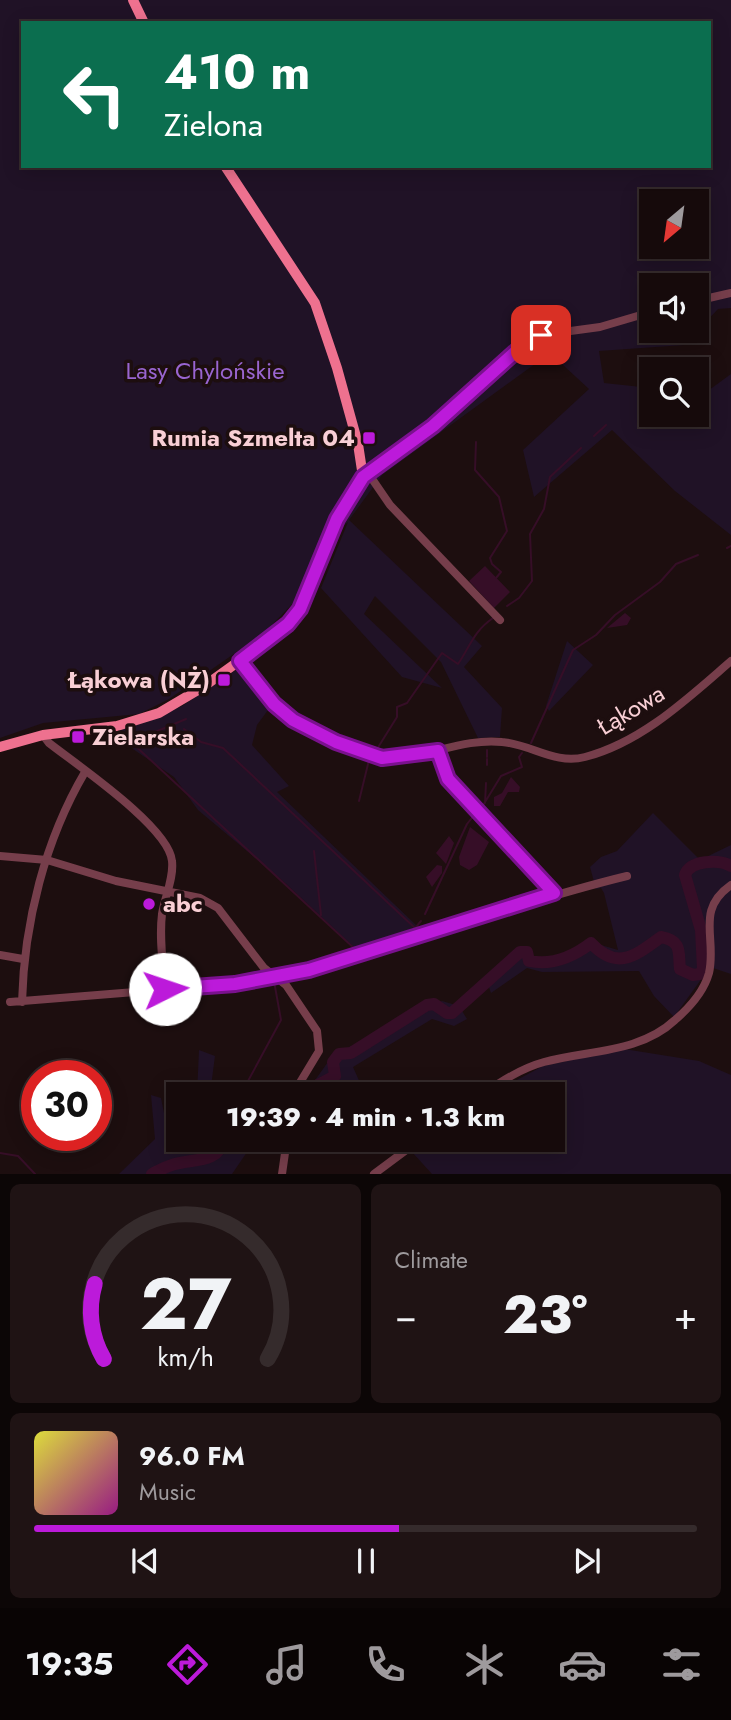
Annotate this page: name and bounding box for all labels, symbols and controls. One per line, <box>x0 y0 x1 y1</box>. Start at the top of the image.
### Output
text: 410 m <box>164 37 310 107</box>
icon: left <box>49 49 140 140</box>
text: Zielona <box>164 102 263 148</box>
north arrow <box>639 189 709 259</box>
map controls <box>639 189 709 427</box>
button: sound <box>639 273 709 343</box>
pin <box>511 305 571 365</box>
icon: arrive <box>522 316 560 354</box>
park label: Lasy Chylońskie <box>125 353 285 388</box>
button: search <box>639 357 709 427</box>
place label: Rumia Szmelta 04 <box>151 420 355 455</box>
marker: Rumia Szmelta 04 <box>361 430 377 446</box>
place label: Łąkowa (NŻ) <box>67 662 210 697</box>
marker: Łąkowa (NŻ) <box>216 672 232 688</box>
street label: Łąkowa <box>589 676 671 744</box>
place label: Zielarska <box>92 719 194 754</box>
marker: Zielarska <box>70 729 86 745</box>
place label: abc <box>163 886 203 921</box>
marker: abc <box>141 896 157 912</box>
position arrow <box>128 952 202 1026</box>
speed limit sign: 30 <box>21 1060 112 1151</box>
text: 19:39 · 4 min · 1.3 km <box>226 1098 505 1136</box>
text: Climate <box>395 1243 468 1277</box>
text: 27 <box>139 1252 231 1357</box>
text: 23° <box>503 1277 588 1353</box>
text: − <box>395 1288 417 1343</box>
text: + <box>674 1288 697 1343</box>
text: km/h <box>157 1339 214 1375</box>
text: 96.0 FM <box>139 1437 245 1475</box>
text: Music <box>139 1475 196 1509</box>
icon: previous <box>126 1542 164 1580</box>
icon: pause <box>347 1542 385 1580</box>
icon: next <box>568 1542 606 1580</box>
icon: directions <box>163 1640 212 1689</box>
icon: music <box>262 1640 311 1689</box>
icon: phone <box>361 1640 410 1689</box>
icon: climate <box>460 1640 509 1689</box>
icon: car <box>558 1640 607 1689</box>
icon: filters <box>657 1640 706 1689</box>
text: 19:35 <box>25 1641 113 1687</box>

